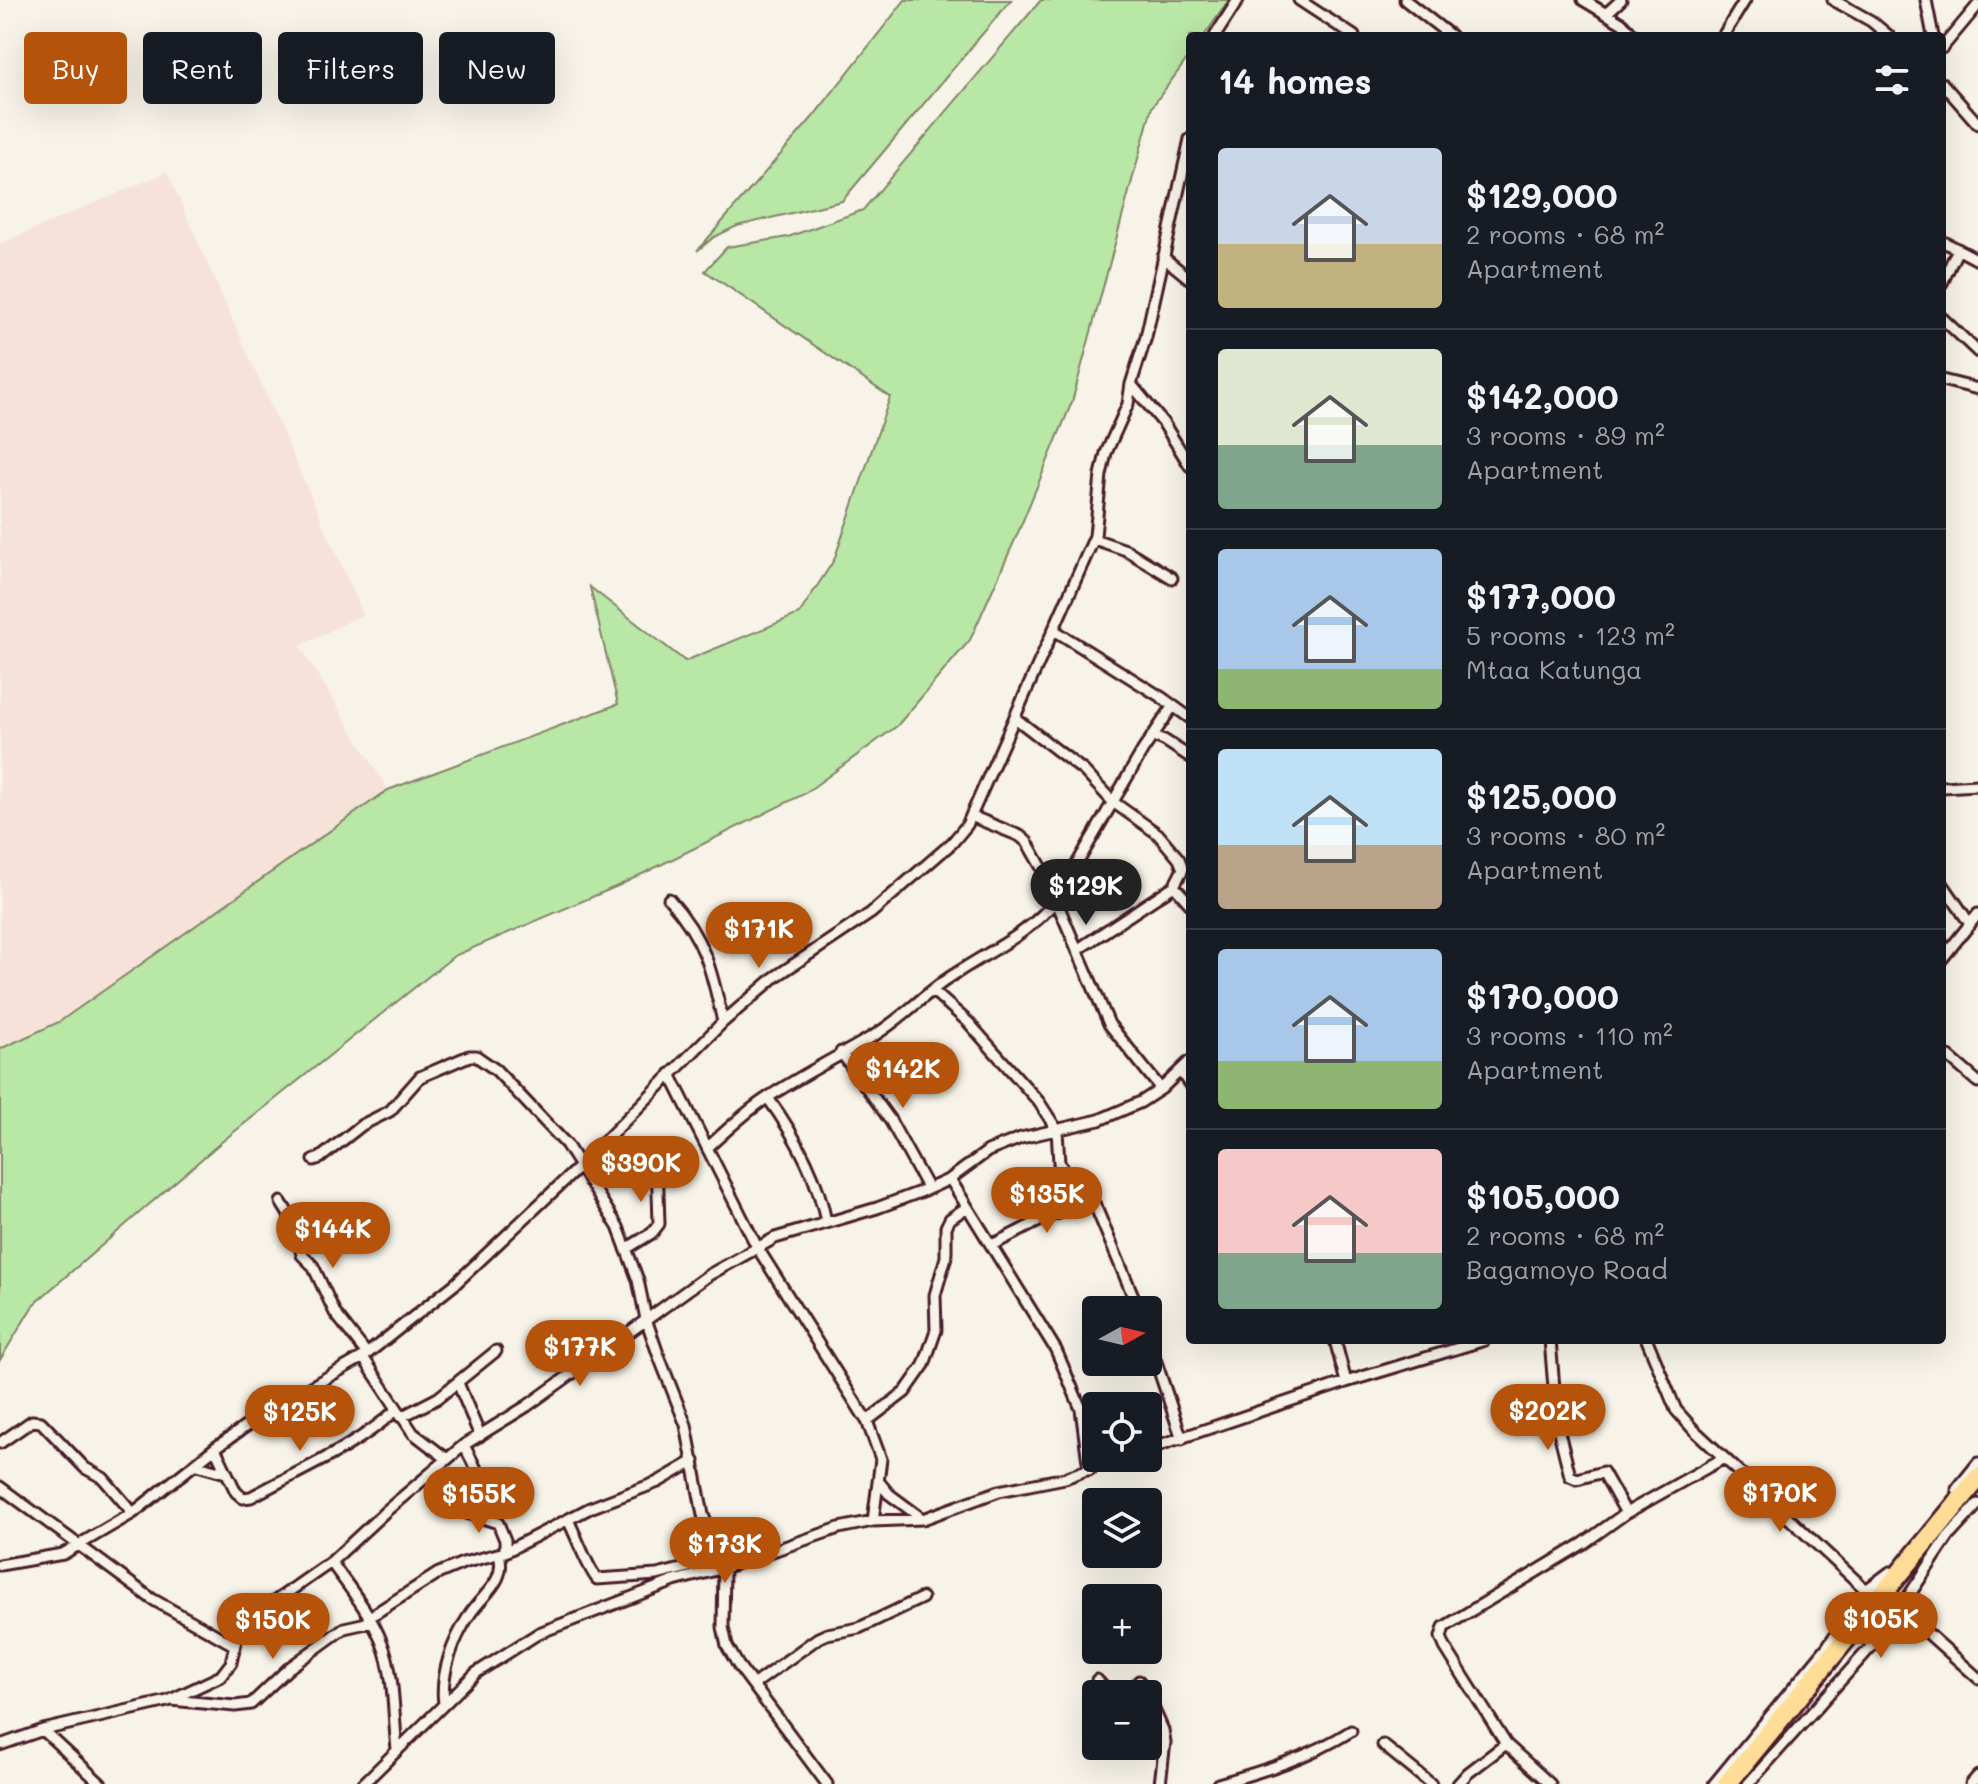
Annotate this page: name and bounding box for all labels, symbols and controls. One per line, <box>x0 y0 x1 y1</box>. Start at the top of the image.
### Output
chip: Buy <box>24 32 127 104</box>
chip: Rent <box>143 32 262 104</box>
chip: Filters <box>278 32 423 104</box>
chip: New <box>439 32 555 104</box>
text: 14 homes <box>1218 58 1372 103</box>
icon: filters <box>1870 58 1914 102</box>
text: $129,000 <box>1466 172 1618 217</box>
icon: home <box>1282 180 1378 276</box>
text: 2 rooms · 68 m² <box>1466 217 1664 251</box>
text: Apartment <box>1466 251 1603 285</box>
text: $142,000 <box>1466 373 1619 418</box>
icon: home <box>1282 381 1378 477</box>
text: 3 rooms · 89 m² <box>1466 418 1665 452</box>
text: Apartment <box>1466 452 1603 486</box>
text: $177,000 <box>1466 573 1616 618</box>
icon: home <box>1282 581 1378 677</box>
text: 5 rooms · 123 m² <box>1466 618 1675 652</box>
text: Mtaa Katunga <box>1466 652 1642 686</box>
text: $125,000 <box>1466 773 1617 818</box>
icon: home <box>1282 781 1378 877</box>
text: 3 rooms · 80 m² <box>1466 818 1665 852</box>
text: Apartment <box>1466 852 1603 886</box>
pin: $129K <box>1030 859 1142 927</box>
text: $129K <box>1049 868 1123 902</box>
pin: $171K <box>703 902 815 970</box>
text: $171K <box>724 911 794 945</box>
text: $170,000 <box>1466 973 1619 1018</box>
icon: home <box>1282 981 1378 1077</box>
text: 3 rooms · 110 m² <box>1466 1018 1673 1052</box>
pin: $142K <box>847 1042 959 1110</box>
text: $142K <box>865 1051 941 1085</box>
text: Apartment <box>1466 1052 1603 1086</box>
pin: $390K <box>585 1136 697 1204</box>
text: $390K <box>600 1145 682 1179</box>
pin: $135K <box>991 1167 1103 1235</box>
text: $105,000 <box>1466 1173 1620 1218</box>
text: $135K <box>1009 1176 1085 1210</box>
icon: home <box>1282 1181 1378 1277</box>
pin: $144K <box>277 1202 389 1270</box>
text: $144K <box>294 1211 372 1245</box>
text: 2 rooms · 68 m² <box>1466 1218 1664 1252</box>
text: Bagamoyo Road <box>1466 1252 1668 1286</box>
north arrow <box>1082 1296 1162 1376</box>
map controls <box>1082 1296 1162 1760</box>
pin: $177K <box>524 1320 636 1388</box>
text: $177K <box>543 1329 617 1363</box>
pin: $202K <box>1492 1384 1604 1452</box>
pin: $125K <box>244 1385 356 1453</box>
button: locate <box>1082 1392 1162 1472</box>
text: $202K <box>1509 1393 1587 1427</box>
text: $125K <box>263 1394 337 1428</box>
pin: $170K <box>1724 1466 1836 1534</box>
pin: $155K <box>423 1467 535 1535</box>
text: $170K <box>1742 1475 1818 1509</box>
text: $155K <box>441 1476 517 1510</box>
button: layers <box>1082 1488 1162 1568</box>
pin: $173K <box>669 1517 781 1585</box>
text: $173K <box>688 1526 762 1560</box>
button: + <box>1082 1584 1162 1664</box>
pin: $105K <box>1825 1592 1937 1660</box>
pin: $150K <box>217 1593 329 1661</box>
text: $105K <box>1843 1601 1919 1635</box>
text: $150K <box>235 1602 311 1636</box>
button: − <box>1082 1680 1162 1760</box>

